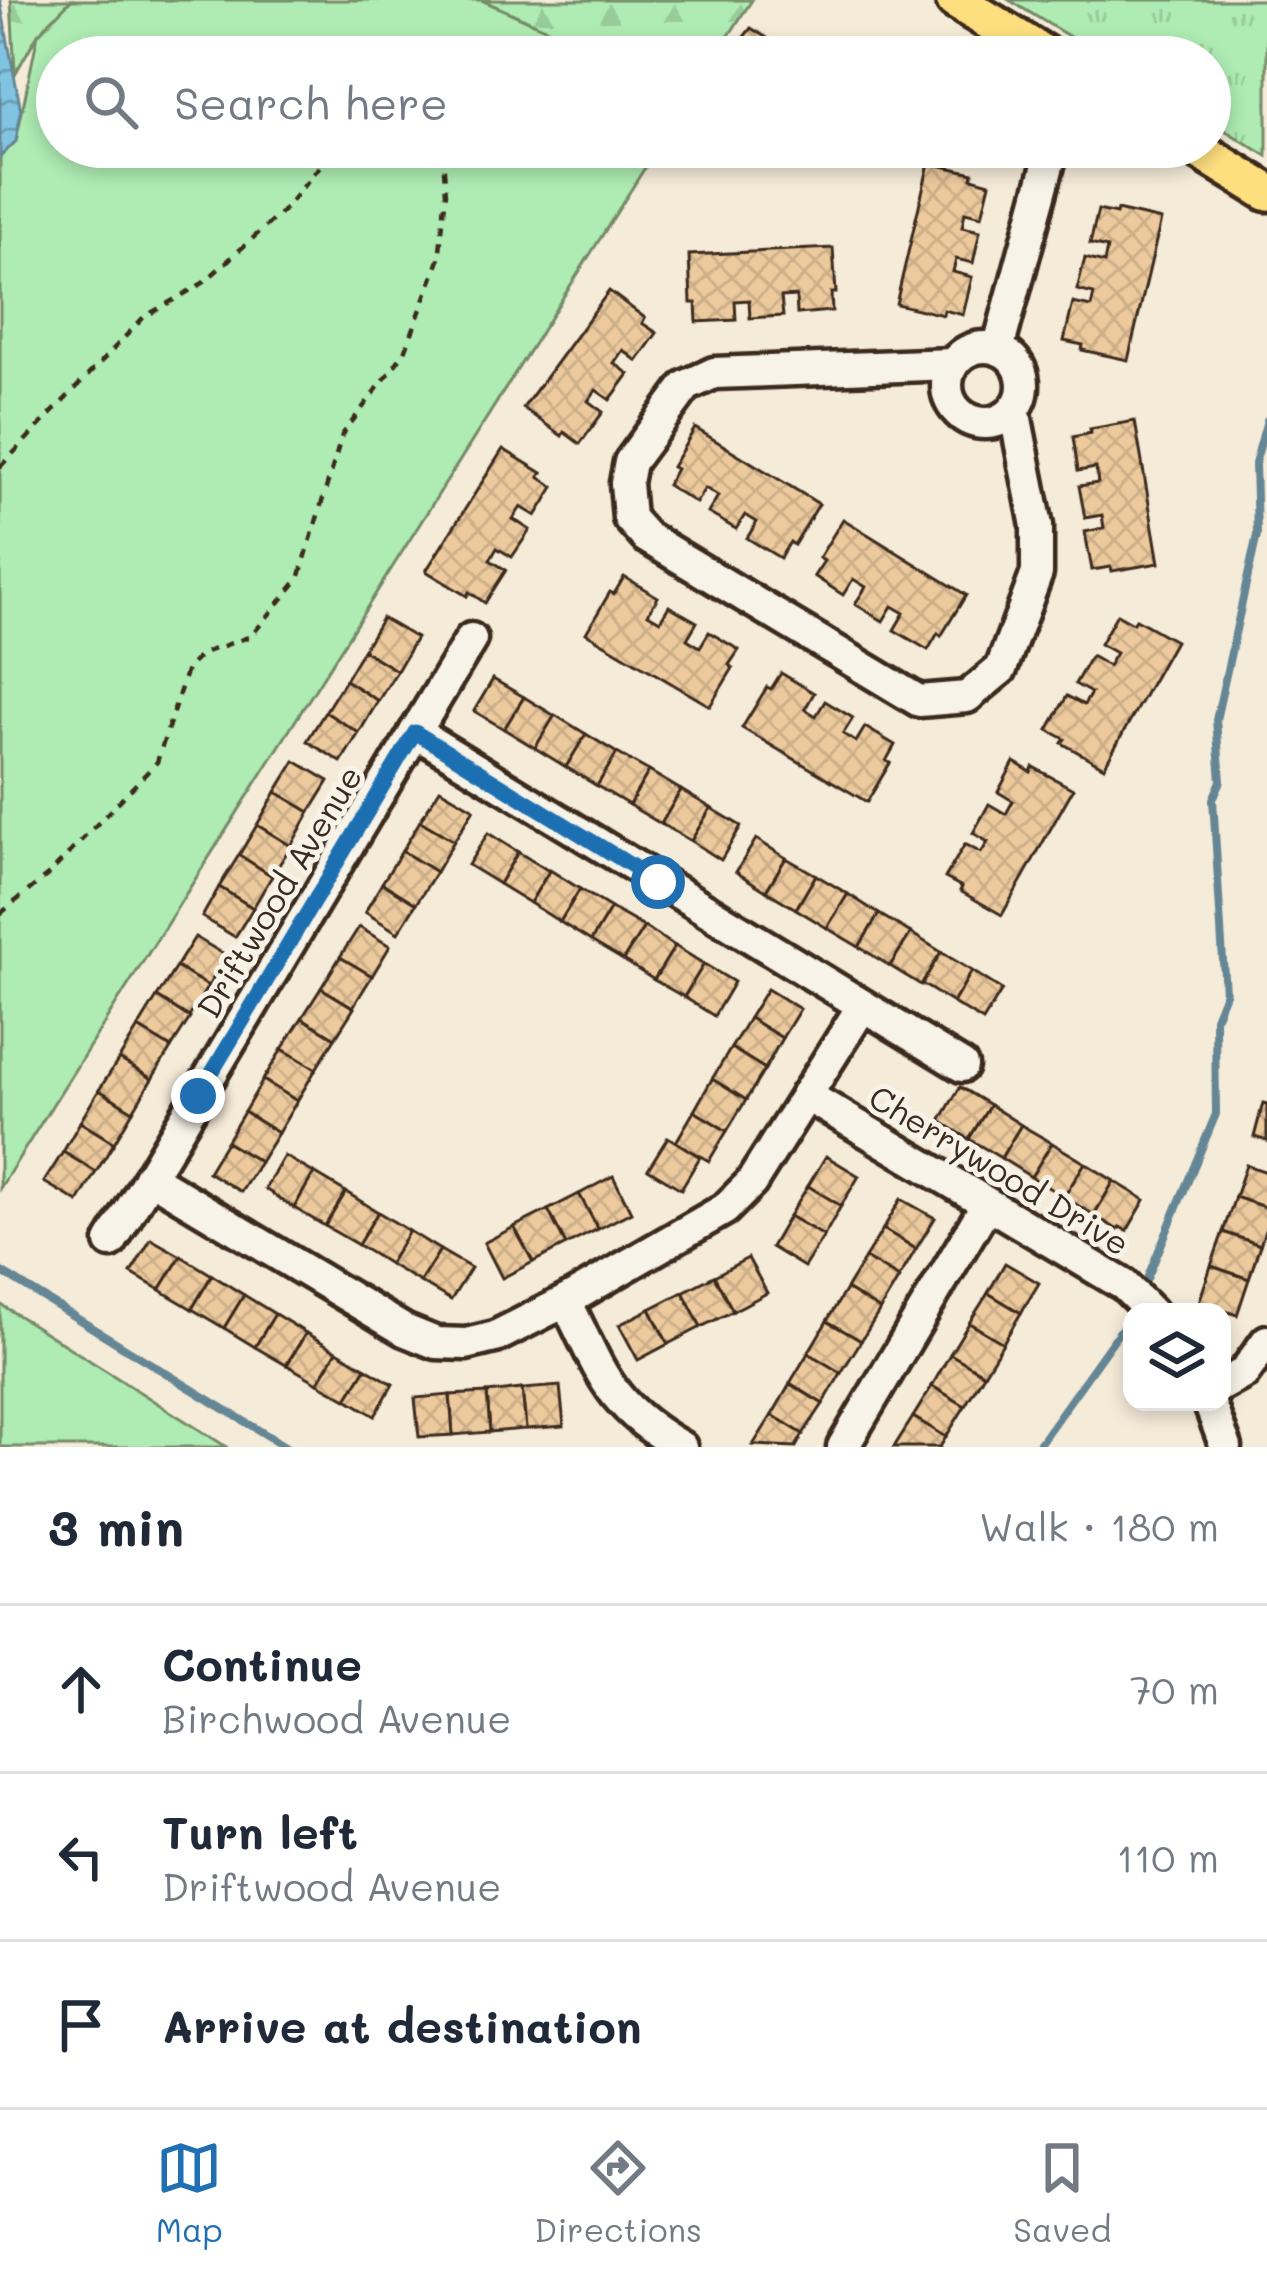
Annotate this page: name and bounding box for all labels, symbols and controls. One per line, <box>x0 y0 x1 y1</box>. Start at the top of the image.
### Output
search box <box>36 36 1231 168</box>
icon: search <box>78 69 144 135</box>
text: Search here <box>174 73 448 131</box>
street label: Driftwood Avenue <box>186 757 370 1025</box>
route start <box>631 855 685 909</box>
route end <box>171 1069 225 1123</box>
street label: Cherrywood Drive <box>861 1074 1138 1265</box>
map controls <box>1123 1303 1231 1411</box>
button: layers <box>1123 1303 1231 1411</box>
text: 3 min <box>48 1492 184 1559</box>
text: Walk · 180 m <box>979 1500 1219 1551</box>
text: Continue <box>162 1634 362 1692</box>
icon: ahead <box>48 1656 114 1722</box>
text: 70 m <box>1130 1663 1219 1714</box>
text: Birchwood Avenue <box>162 1692 511 1743</box>
text: Turn left <box>162 1802 358 1860</box>
icon: left <box>48 1824 114 1890</box>
text: 110 m <box>1117 1831 1219 1882</box>
text: Driftwood Avenue <box>162 1860 501 1911</box>
icon: arrive <box>48 1992 114 2058</box>
text: Arrive at destination <box>162 1996 642 2054</box>
tab: Map <box>156 2135 223 2250</box>
tab: Directions <box>534 2135 702 2250</box>
tab: Saved <box>1013 2135 1111 2250</box>

